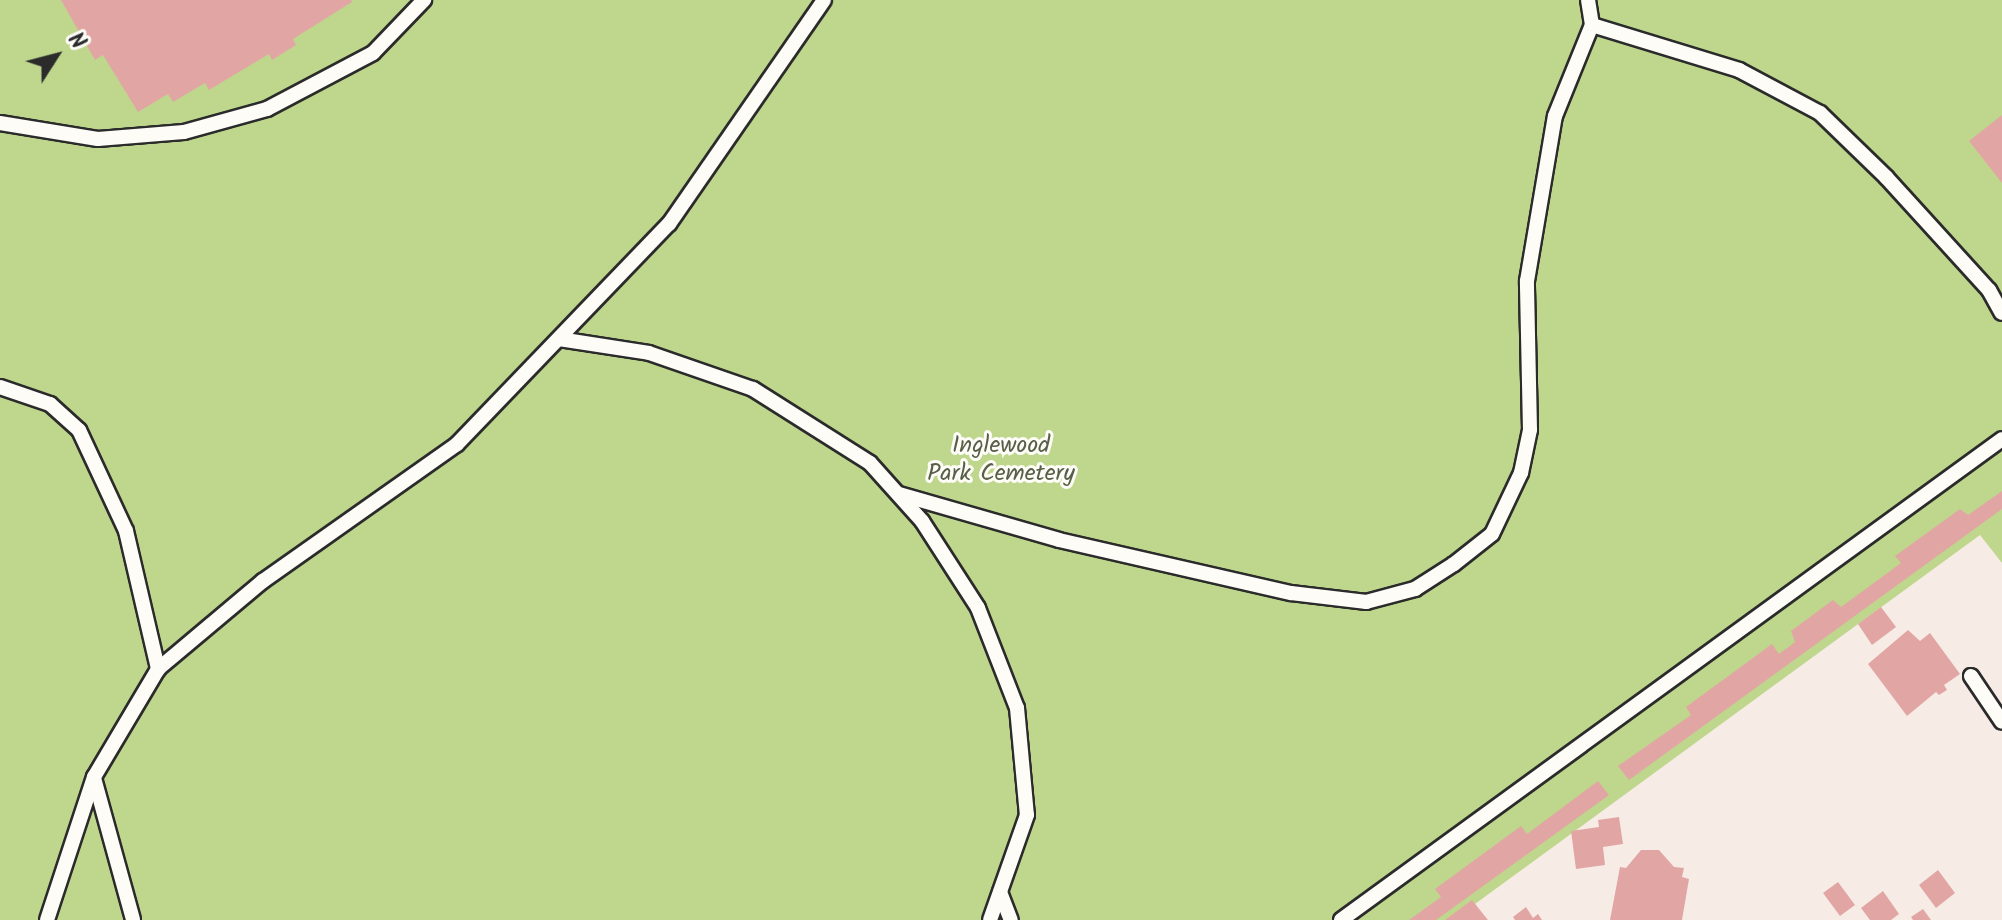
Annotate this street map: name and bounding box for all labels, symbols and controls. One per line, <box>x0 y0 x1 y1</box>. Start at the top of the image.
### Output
north arrow <box>16 16 96 96</box>
text: N <box>58 26 94 57</box>
park label: Inglewood Park Cemetery <box>927 432 1075 488</box>

